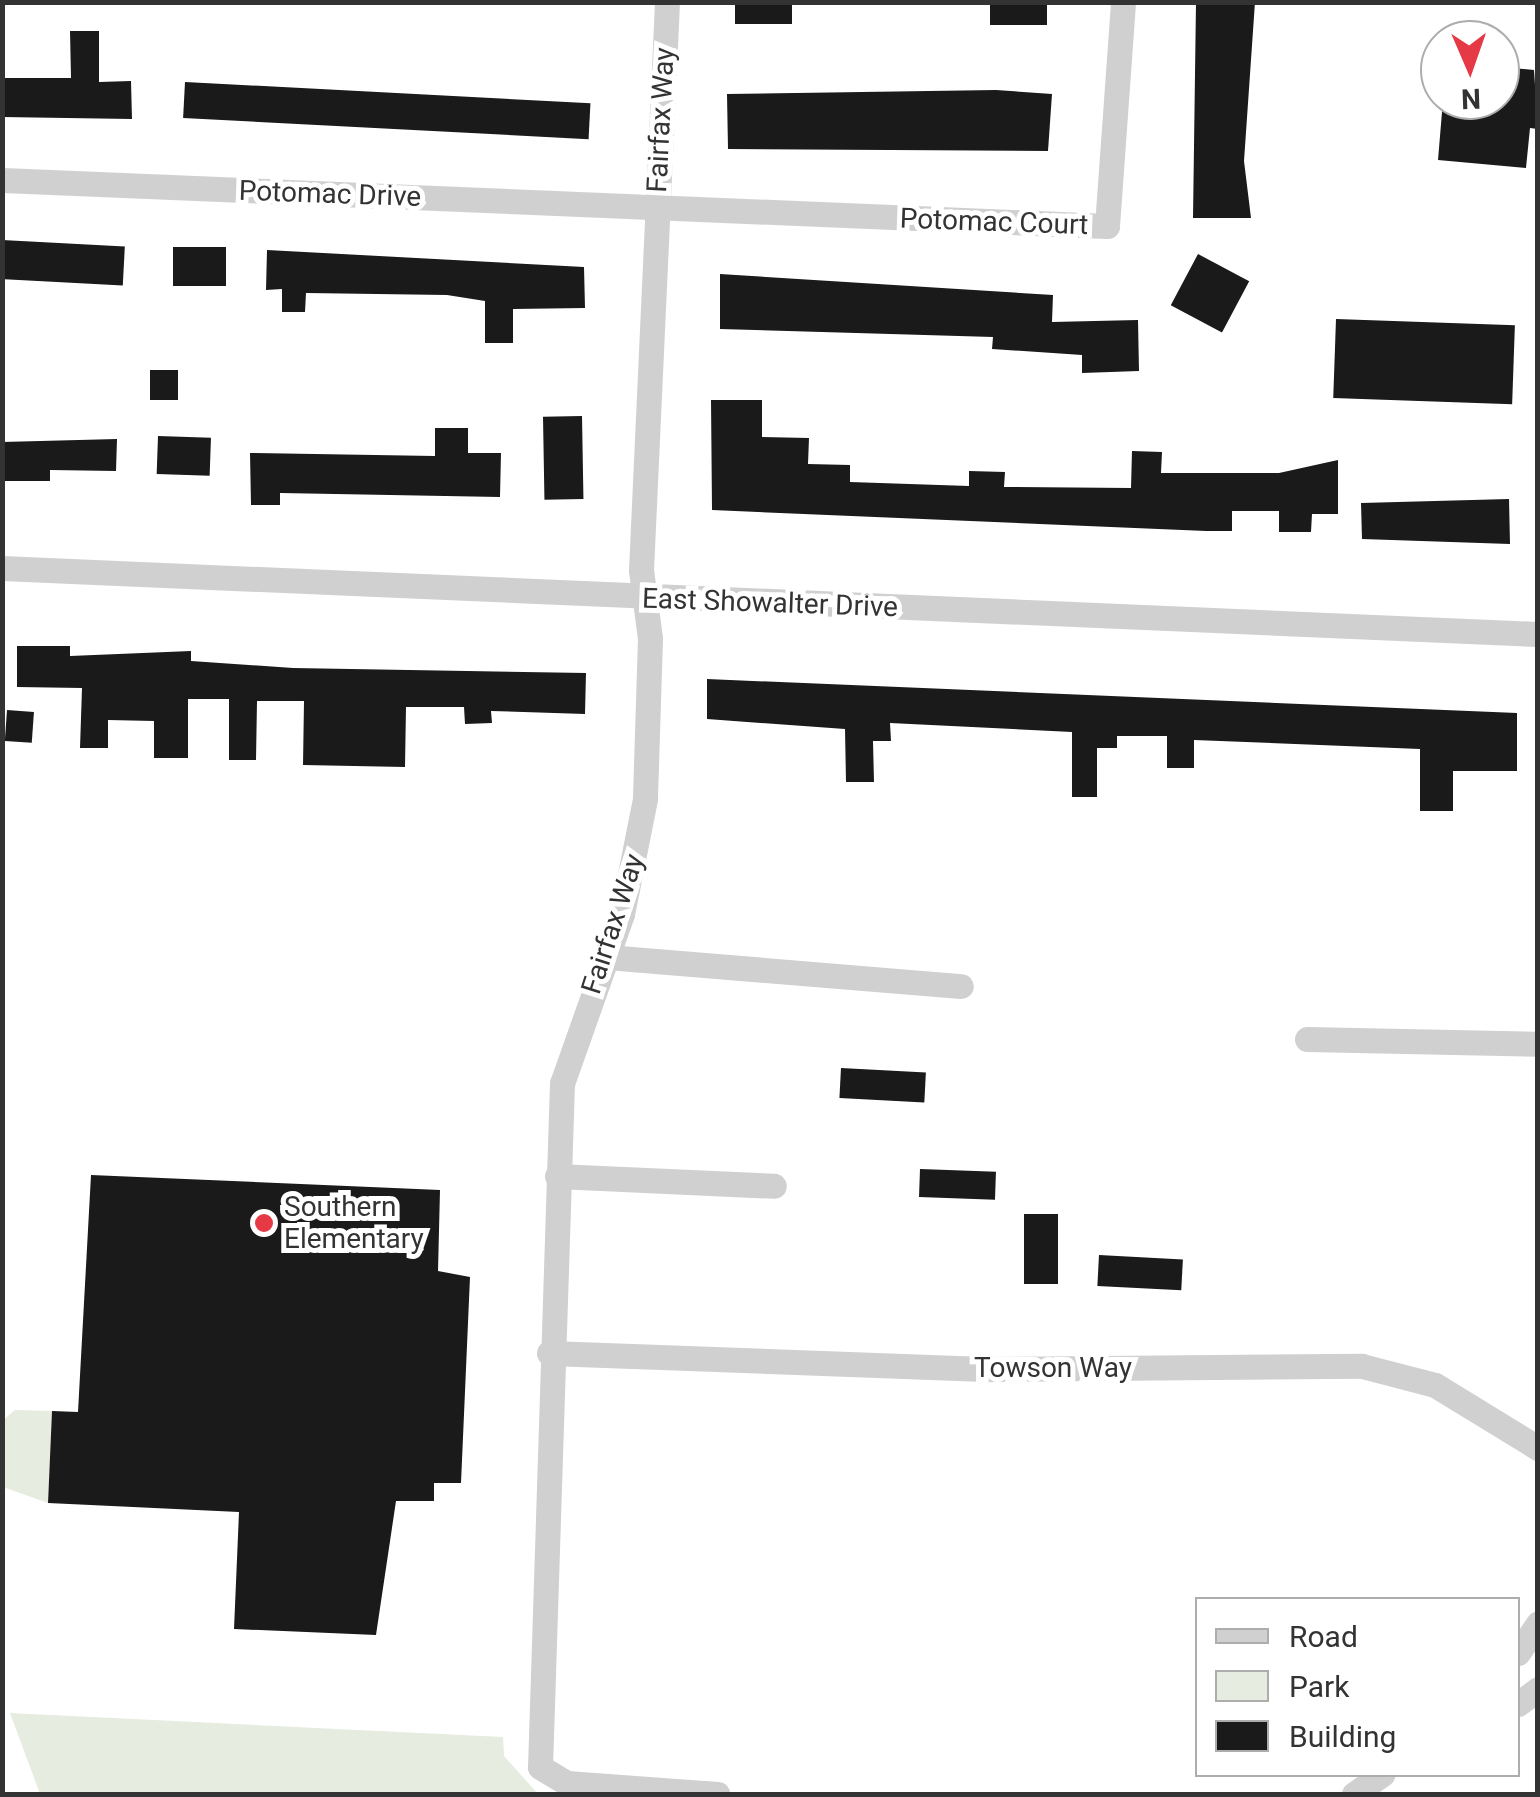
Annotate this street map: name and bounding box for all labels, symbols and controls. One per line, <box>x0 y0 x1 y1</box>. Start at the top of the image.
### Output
north arrow <box>1420 20 1520 120</box>
street label: Fairfax Way <box>640 47 682 193</box>
text: N <box>1461 82 1481 115</box>
street label: Potomac Drive <box>238 174 422 214</box>
street label: Potomac Court <box>899 202 1089 242</box>
street label: East Showalter Drive <box>641 582 899 624</box>
street label: Fairfax Way <box>575 850 651 998</box>
place label: Southern Elementary <box>284 1190 424 1256</box>
marker: Southern Elementary <box>253 1212 275 1234</box>
street label: Towson Way <box>974 1351 1132 1385</box>
legend <box>1195 1597 1520 1777</box>
text: Road <box>1289 1619 1358 1654</box>
text: Park <box>1289 1669 1349 1704</box>
text: Building <box>1289 1719 1396 1754</box>

